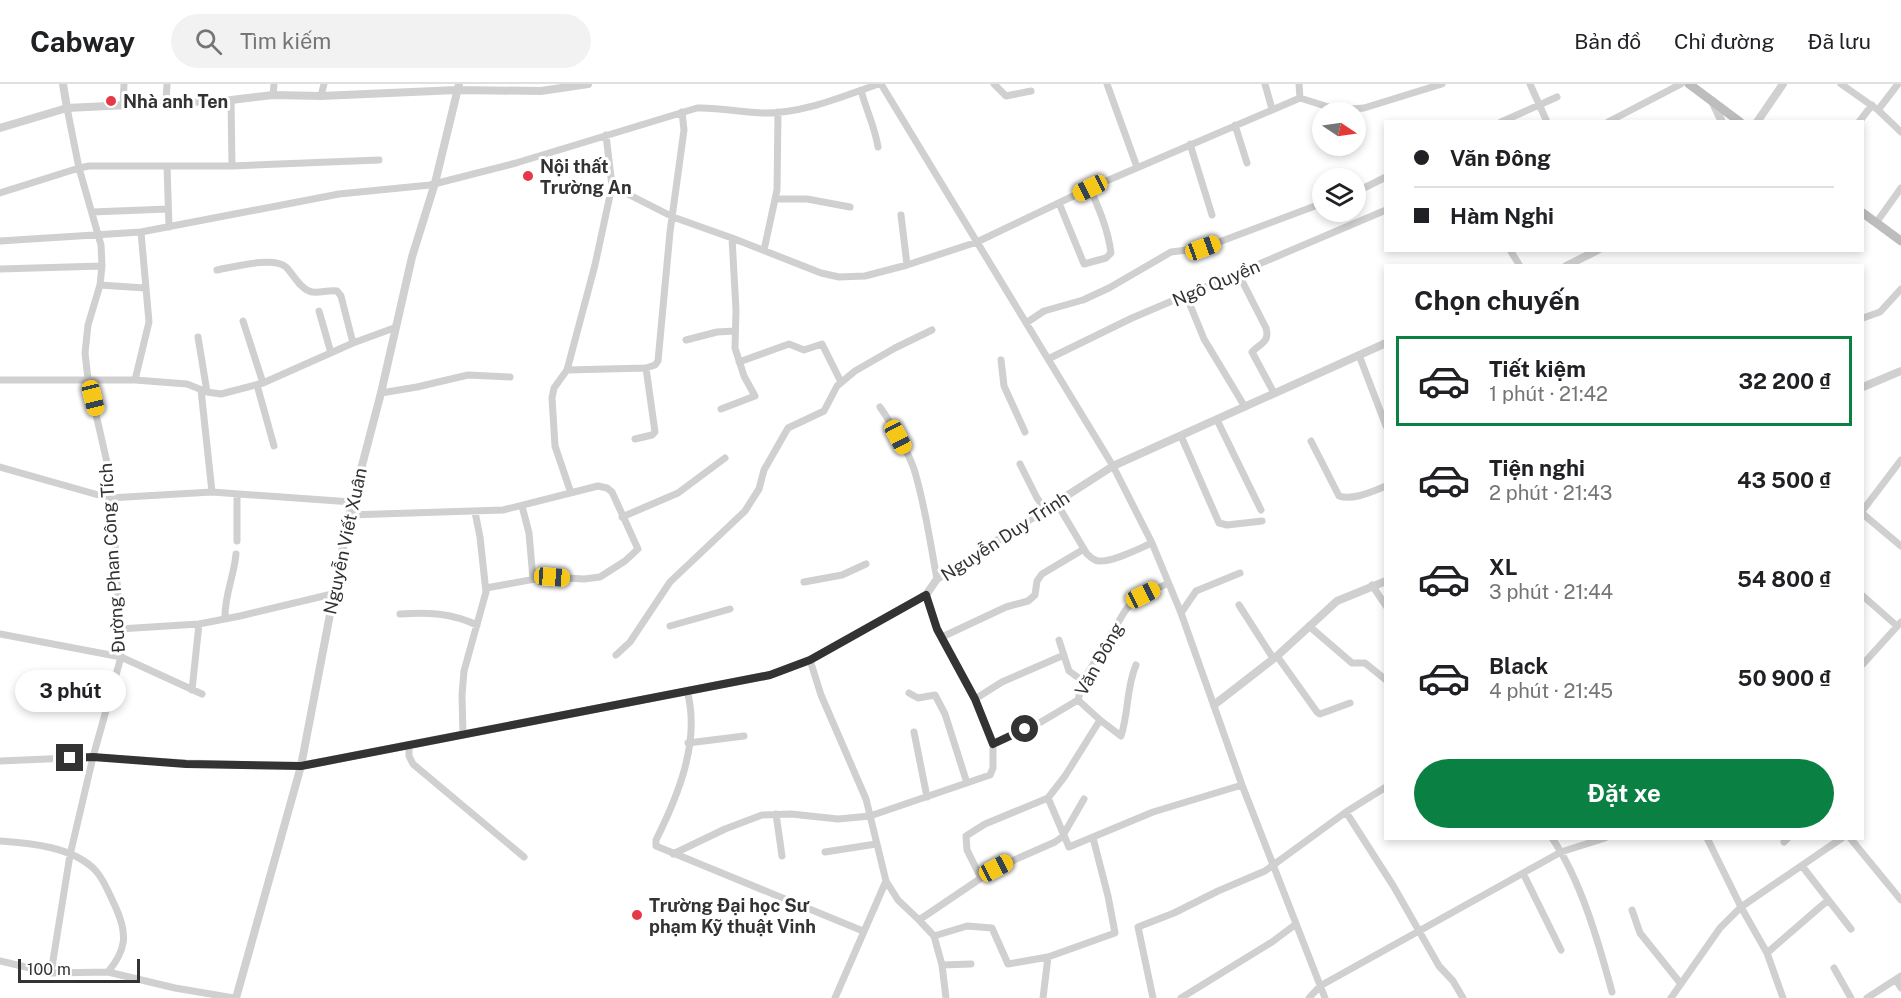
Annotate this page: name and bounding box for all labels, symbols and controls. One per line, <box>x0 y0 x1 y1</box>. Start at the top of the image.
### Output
search box <box>171 14 591 68</box>
text: Cabway <box>30 25 135 58</box>
icon: search <box>192 25 225 58</box>
text: Tìm kiếm <box>240 28 331 54</box>
text: Bản đồ <box>1574 29 1641 54</box>
text: Chỉ đường <box>1674 29 1775 54</box>
text: Đã lưu <box>1808 29 1871 54</box>
place label: Nhà anh Ten <box>123 91 228 112</box>
marker: Nhà anh Ten <box>104 94 118 108</box>
north arrow <box>1312 102 1366 156</box>
map controls <box>1312 102 1366 222</box>
text: Văn Đông <box>1450 145 1551 171</box>
place label: Nội thất Trường An <box>540 156 632 198</box>
button: layers <box>1312 168 1366 222</box>
marker: Nội thất Trường An <box>521 169 535 183</box>
car <box>1070 172 1110 204</box>
text: Hàm Nghi <box>1450 203 1554 229</box>
car <box>1183 233 1223 263</box>
street label: Ngô Quyền <box>1169 255 1263 311</box>
text: Chọn chuyến <box>1414 284 1580 316</box>
icon: car <box>1417 354 1471 408</box>
text: Tiết kiệm <box>1489 356 1586 382</box>
text: 32 200 ₫ <box>1738 368 1831 394</box>
car <box>80 378 106 418</box>
text: 1 phút · 21:42 <box>1489 382 1608 406</box>
car <box>882 417 914 457</box>
icon: car <box>1417 453 1471 507</box>
text: Tiện nghi <box>1489 455 1585 481</box>
street label: Đường Phan Công Tích <box>95 462 129 654</box>
street label: Nguyễn Viết Xuân <box>319 466 371 616</box>
text: 43 500 ₫ <box>1737 467 1831 493</box>
text: 2 phút · 21:43 <box>1489 481 1612 505</box>
street label: Nguyễn Duy Trinh <box>937 487 1073 585</box>
icon: car <box>1417 552 1471 606</box>
text: XL <box>1489 554 1517 580</box>
text: 54 800 ₫ <box>1737 566 1831 592</box>
car <box>533 567 571 587</box>
car <box>1123 579 1163 611</box>
text: 3 phút · 21:44 <box>1489 580 1613 604</box>
street label: Văn Đông <box>1070 619 1128 699</box>
icon: car <box>1417 651 1471 705</box>
text: Black <box>1489 653 1548 679</box>
text: 50 900 ₫ <box>1738 665 1831 691</box>
callout: 3 phút <box>14 671 125 713</box>
text: 3 phút <box>39 679 102 703</box>
text: 4 phút · 21:45 <box>1489 679 1613 703</box>
route start <box>1011 715 1038 742</box>
route end <box>56 744 83 771</box>
button: Đặt xe <box>1414 759 1834 828</box>
car <box>976 852 1016 884</box>
place label: Trường Đại học Sư phạm Kỹ thuật Vinh <box>649 895 816 937</box>
marker: Trường Đại học Sư phạm Kỹ thuật Vinh <box>630 908 644 922</box>
scale bar <box>18 956 140 984</box>
text: 100 m <box>27 960 71 979</box>

